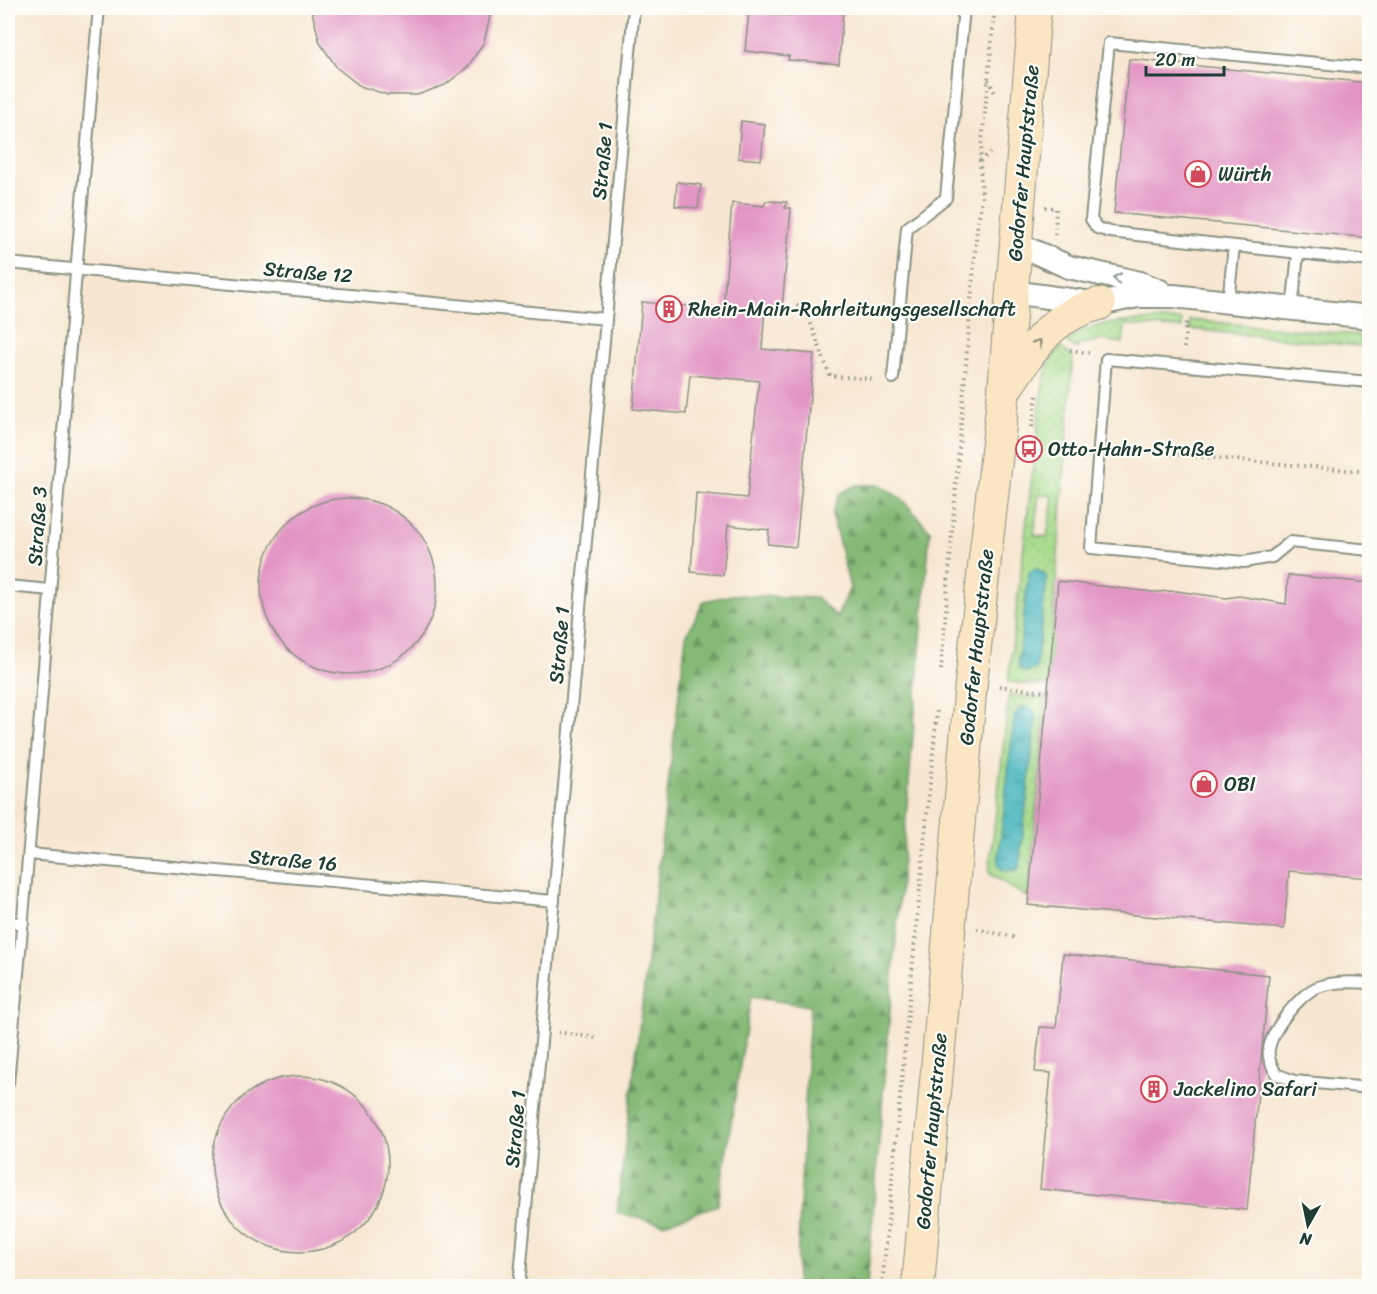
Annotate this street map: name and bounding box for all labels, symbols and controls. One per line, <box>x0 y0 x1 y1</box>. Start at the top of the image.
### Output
scale bar <box>1146 39 1224 77</box>
text: 20 m <box>1155 44 1195 76</box>
street label: Godorfer Hauptstraße <box>997 63 1050 263</box>
street label: Straße 1 <box>582 121 623 201</box>
place label: Würth <box>1218 157 1272 192</box>
shop icon: Würth <box>1183 159 1213 189</box>
street label: Straße 12 <box>262 251 354 294</box>
one-way arrow <box>1113 272 1123 285</box>
place label: Rhein-Main-Rohrleitungsgesellschaft <box>688 292 1016 327</box>
building icon: Rhein-Main-Rohrleitungsgesellschaft <box>654 294 684 324</box>
one-way arrow <box>1031 338 1042 349</box>
place label: Otto-Hahn-Straße <box>1048 432 1215 467</box>
bus stop icon: Otto-Hahn-Straße <box>1014 434 1044 464</box>
street label: Straße 3 <box>17 485 58 567</box>
street label: Godorfer Hauptstraße <box>949 547 1004 747</box>
street label: Straße 1 <box>539 605 580 685</box>
place label: OBI <box>1224 767 1256 802</box>
shop icon: OBI <box>1189 769 1219 799</box>
street label: Straße 16 <box>247 839 339 882</box>
street label: Godorfer Hauptstraße <box>905 1031 958 1231</box>
place label: Jackelino Safari <box>1173 1072 1318 1107</box>
building icon: Jackelino Safari <box>1139 1074 1169 1104</box>
street label: Straße 1 <box>495 1089 536 1169</box>
north arrow <box>1278 1195 1338 1255</box>
text: N <box>1297 1224 1314 1255</box>

